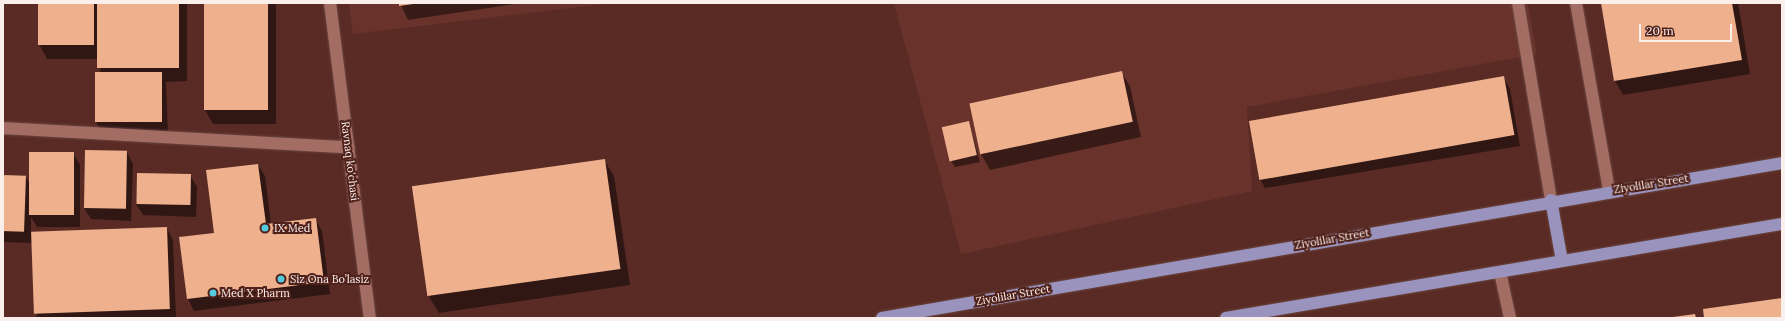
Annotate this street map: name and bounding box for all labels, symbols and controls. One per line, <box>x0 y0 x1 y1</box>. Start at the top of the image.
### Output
scale bar <box>1641 16 1734 42</box>
text: 20 m <box>1646 23 1674 38</box>
street label: Ravnaq ko'chasi <box>339 120 361 202</box>
street label: Ziyolilar Street <box>1613 172 1689 196</box>
place label: IX Med <box>274 221 310 235</box>
marker: IX Med <box>259 222 271 234</box>
street label: Ziyolilar Street <box>1294 226 1370 252</box>
place label: Siz Ona Bo’lasiz <box>290 272 369 286</box>
marker: Siz Ona Bo’lasiz <box>275 273 287 285</box>
street label: Ziyolilar Street <box>975 282 1051 308</box>
place label: Med X Pharm <box>221 286 290 300</box>
marker: Med X Pharm <box>208 288 218 298</box>

